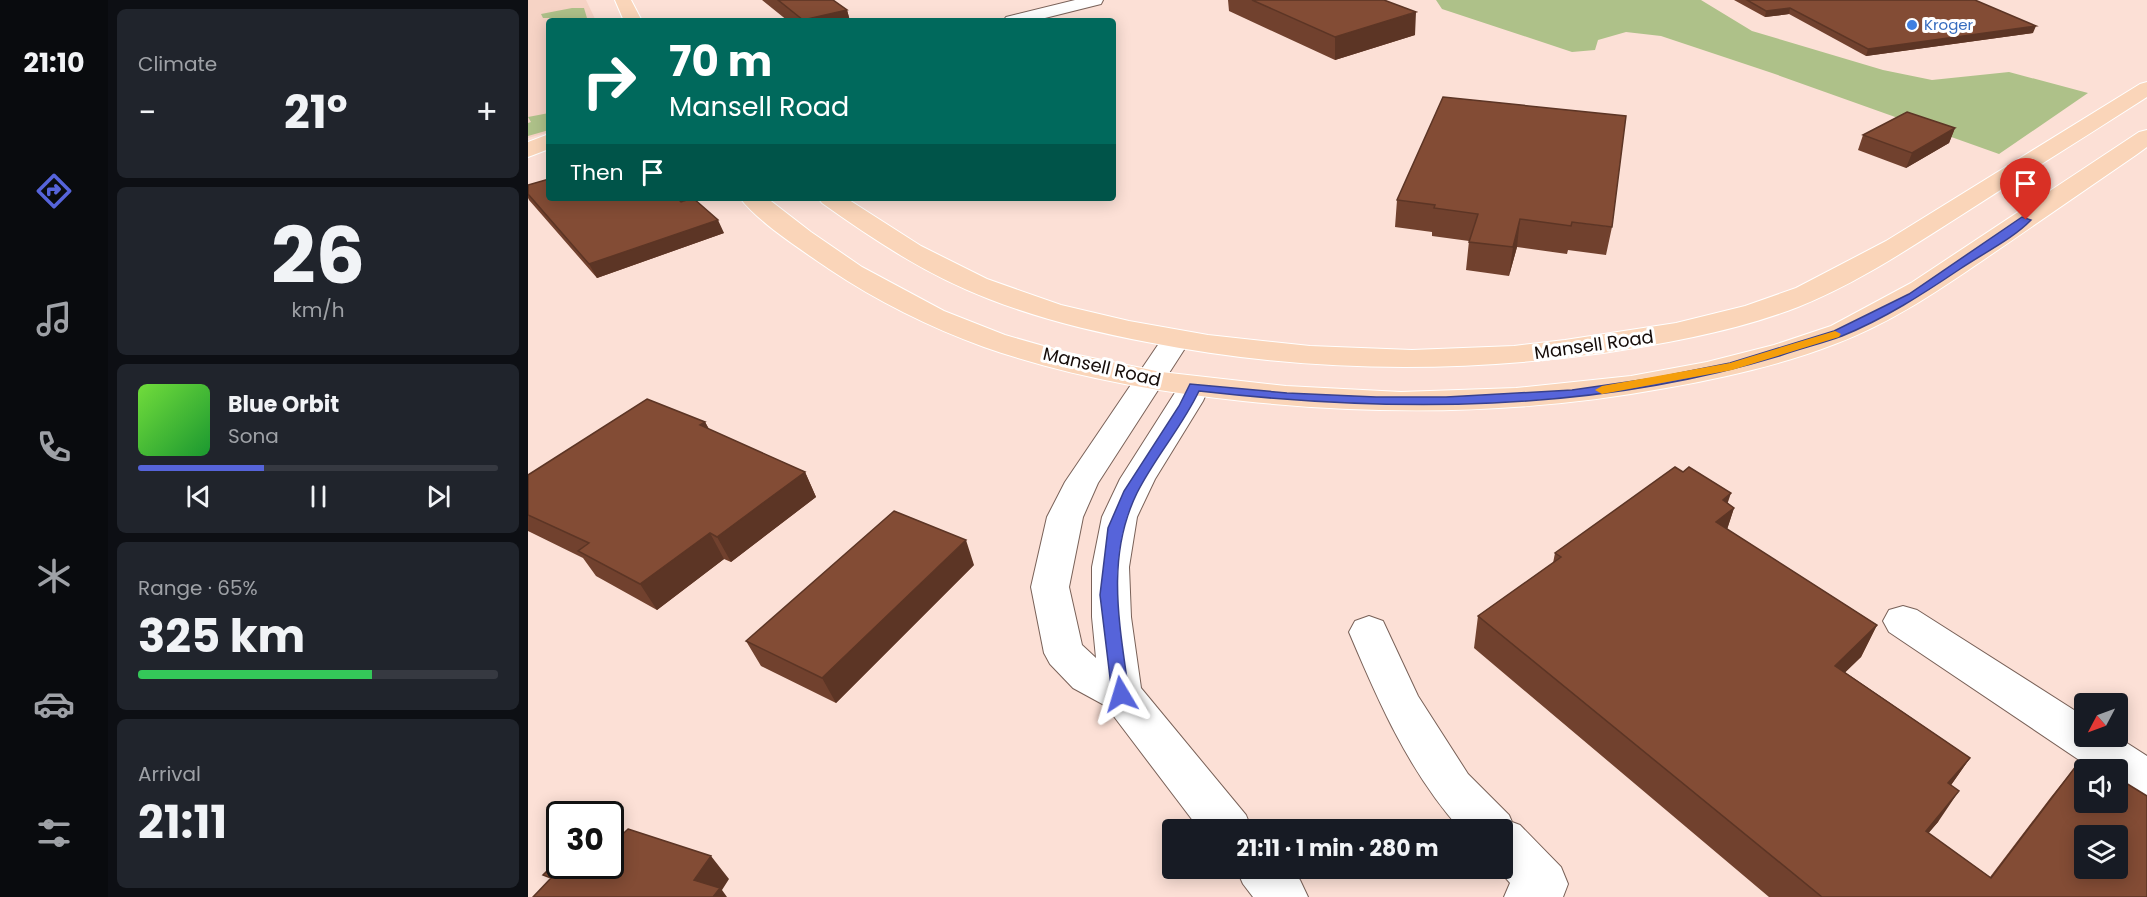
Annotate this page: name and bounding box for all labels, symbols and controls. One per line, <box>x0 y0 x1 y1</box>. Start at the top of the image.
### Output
place label: Kroger <box>1924 14 1974 35</box>
marker: Kroger <box>1905 18 1919 32</box>
text: 70 m <box>669 32 772 91</box>
icon: right <box>570 42 648 120</box>
text: 21:10 <box>24 44 85 81</box>
text: Climate <box>138 50 217 78</box>
text: 21° <box>284 81 348 144</box>
text: Mansell Road <box>669 88 849 125</box>
text: − <box>138 89 156 136</box>
text: + <box>475 89 498 136</box>
icon: arrive <box>636 156 669 189</box>
text: Then <box>570 157 624 188</box>
pin <box>2000 158 2051 220</box>
icon: arrive <box>2009 167 2042 200</box>
icon: directions <box>33 170 75 212</box>
text: 26 <box>271 201 365 310</box>
text: km/h <box>291 296 345 324</box>
icon: music <box>33 298 75 340</box>
street label: Mansell Road <box>1533 324 1655 365</box>
street label: Mansell Road <box>1041 341 1163 392</box>
text: Blue Orbit <box>228 389 339 420</box>
text: Sona <box>228 422 279 450</box>
icon: phone <box>33 426 75 468</box>
icon: previous <box>182 480 215 513</box>
icon: pause <box>302 480 335 513</box>
icon: next <box>422 480 455 513</box>
icon: climate <box>33 555 75 597</box>
text: Range · 65% <box>138 574 258 602</box>
text: 325 km <box>138 605 305 668</box>
position arrow <box>1089 662 1153 726</box>
icon: car <box>33 683 75 725</box>
north arrow <box>2074 693 2128 747</box>
map controls <box>2074 693 2128 879</box>
button: sound <box>2074 759 2128 813</box>
text: Arrival <box>138 760 201 788</box>
text: 21:11 <box>138 791 227 854</box>
speed limit sign: 30 <box>546 801 624 879</box>
icon: filters <box>33 812 75 854</box>
button: layers <box>2074 825 2128 879</box>
text: 21:11 · 1 min · 280 m <box>1236 833 1439 864</box>

